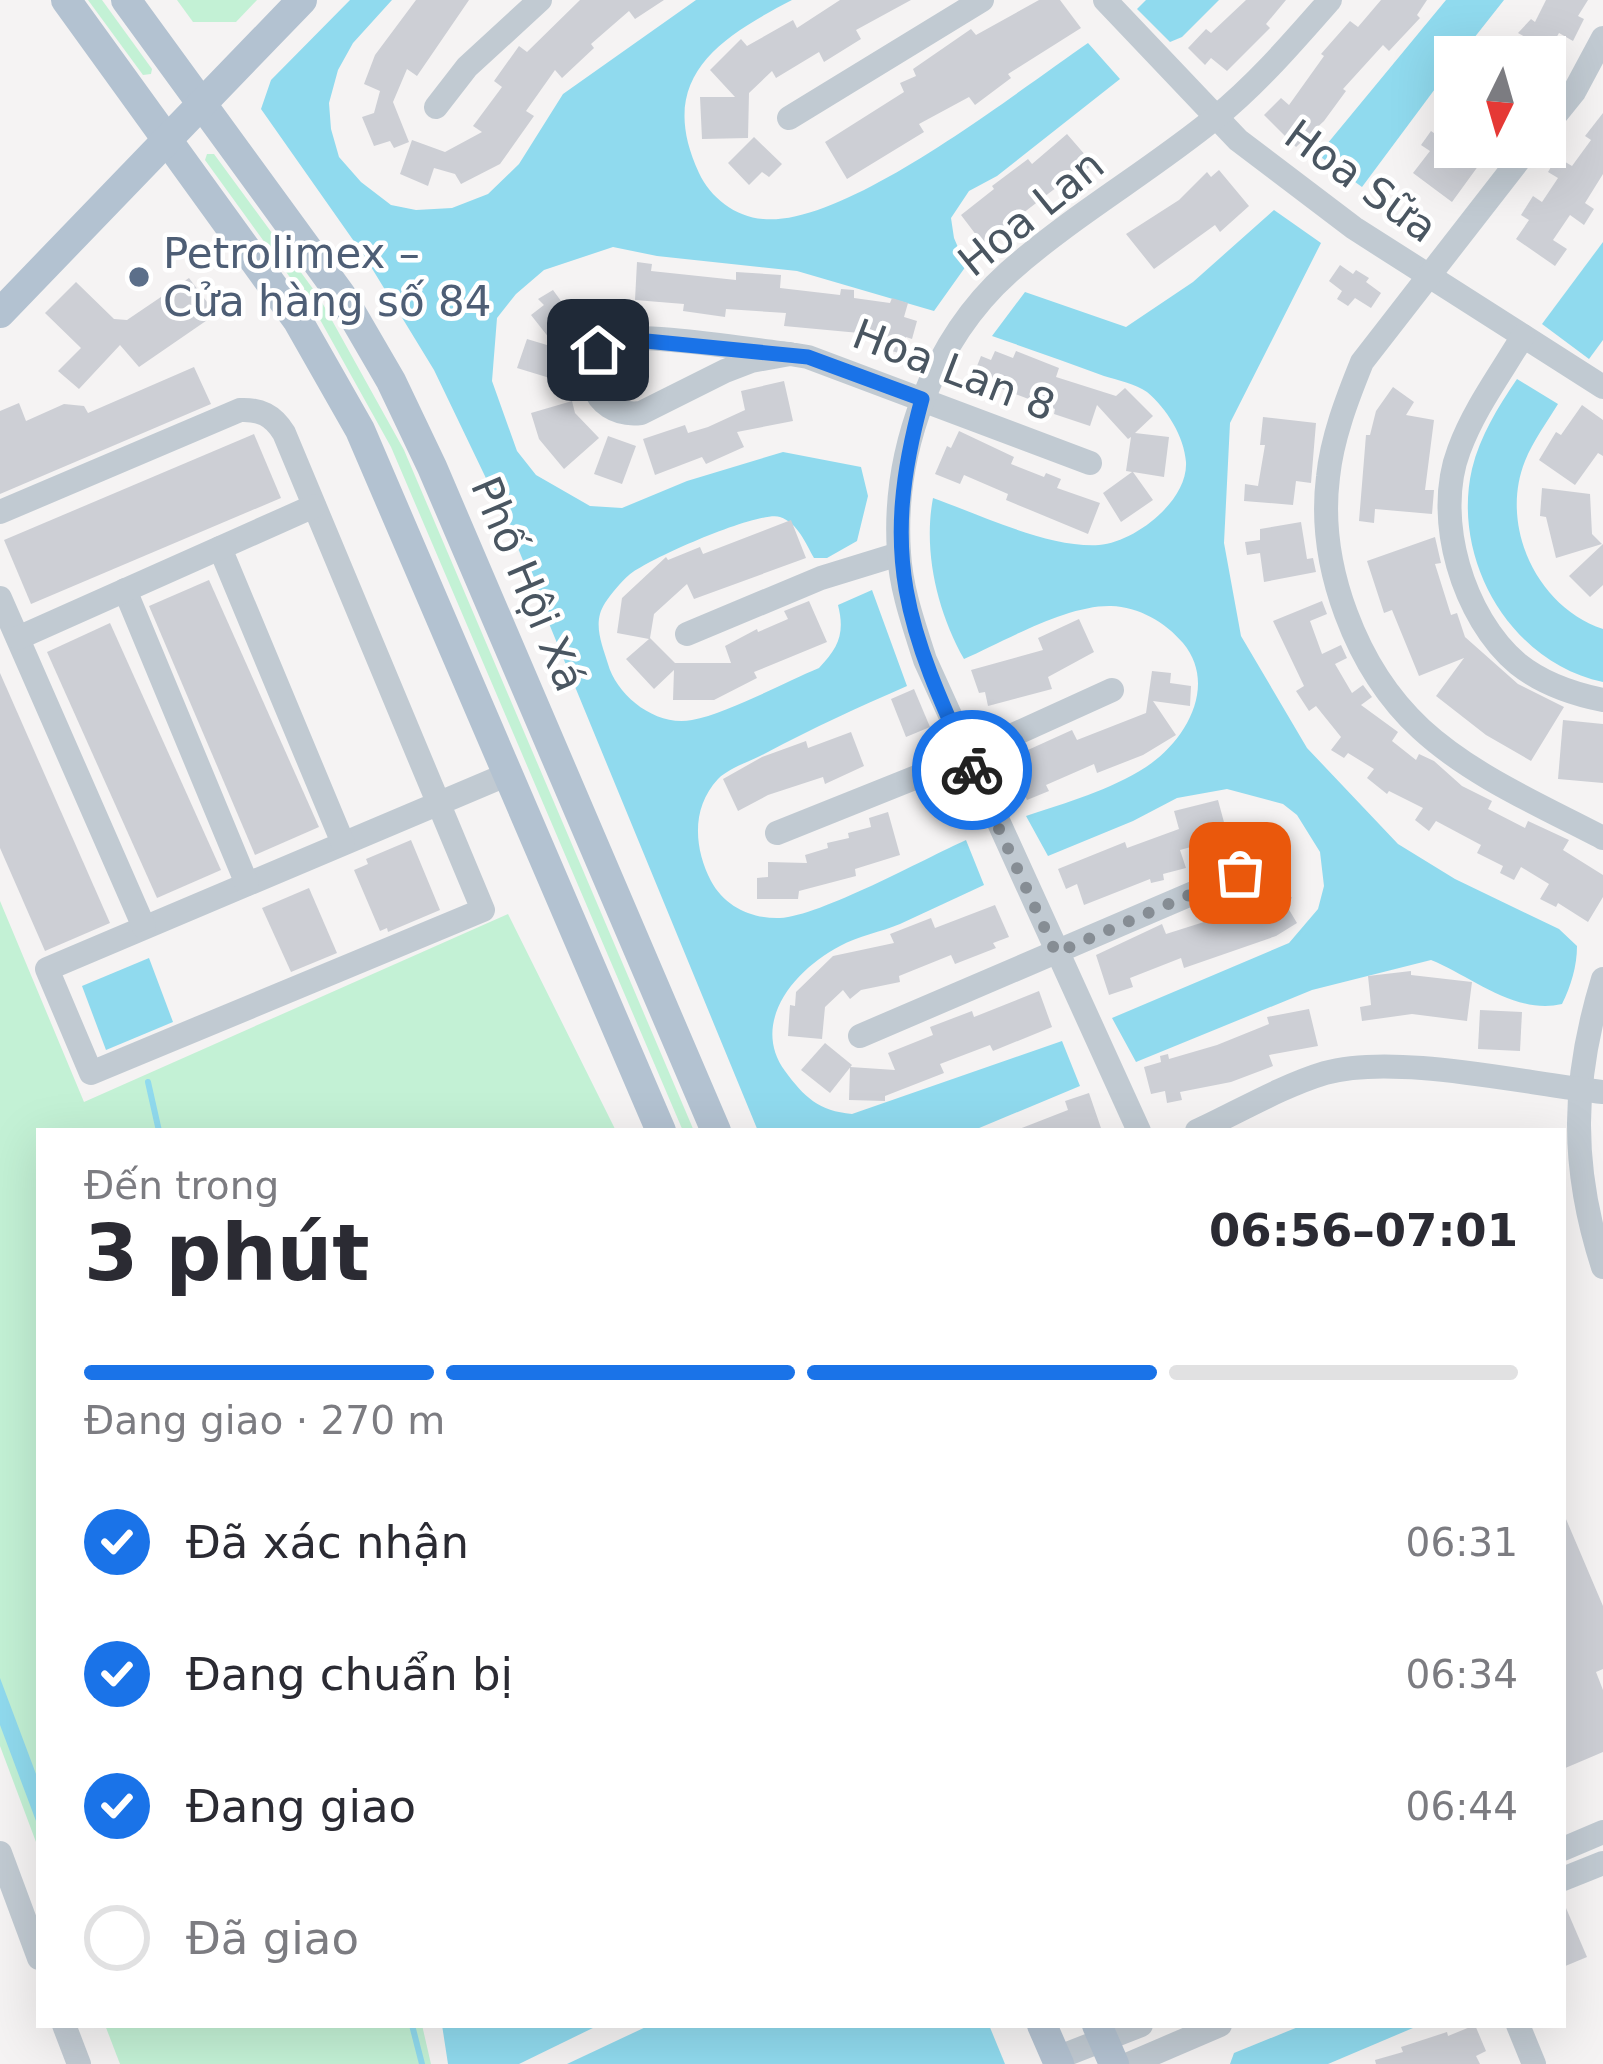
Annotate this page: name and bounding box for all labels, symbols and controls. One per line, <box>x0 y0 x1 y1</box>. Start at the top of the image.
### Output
north arrow <box>1434 36 1566 168</box>
map controls <box>1434 36 1566 168</box>
street label: Hoa Sữa <box>1276 110 1446 252</box>
street label: Hoa Lan <box>949 140 1113 286</box>
place label: Petrolimex – Cửa hàng số 84 <box>163 229 491 326</box>
marker: Petrolimex – Cửa hàng số 84 <box>126 264 152 290</box>
pin <box>547 299 649 401</box>
street label: Hoa Lan 8 <box>846 309 1062 431</box>
icon: home <box>565 317 631 383</box>
street label: Phố Hội Xá <box>461 470 595 698</box>
courier <box>912 710 1032 830</box>
icon: bike <box>939 737 1005 803</box>
pin <box>1189 822 1291 924</box>
icon: bag <box>1207 840 1273 906</box>
text: Đến trong <box>84 1163 279 1208</box>
text: 06:56–07:01 <box>1209 1204 1518 1257</box>
text: 3 phút <box>84 1208 370 1298</box>
text: Đang giao · 270 m <box>84 1398 445 1443</box>
icon: check <box>84 1509 150 1575</box>
text: Đã xác nhận <box>186 1516 469 1569</box>
text: 06:31 <box>1406 1520 1518 1565</box>
icon: check <box>84 1641 150 1707</box>
text: Đang chuẩn bị <box>186 1648 513 1701</box>
text: 06:34 <box>1406 1652 1518 1697</box>
icon: check <box>84 1773 150 1839</box>
text: Đang giao <box>186 1780 416 1833</box>
text: 06:44 <box>1406 1784 1518 1829</box>
text: Đã giao <box>186 1912 359 1965</box>

